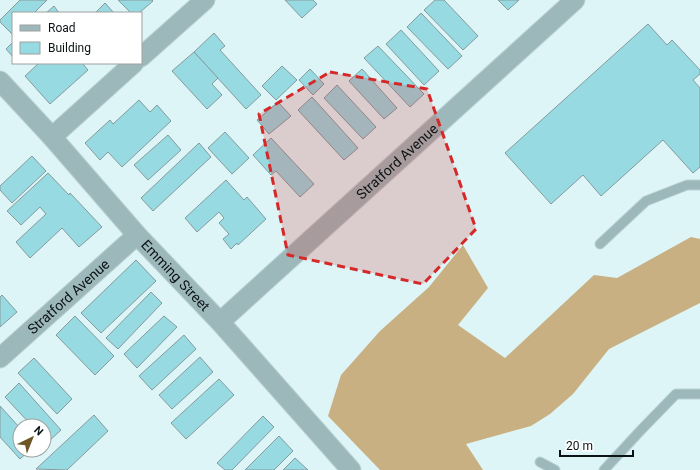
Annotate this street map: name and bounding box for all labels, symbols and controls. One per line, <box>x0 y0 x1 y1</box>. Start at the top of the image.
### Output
legend <box>12 12 142 64</box>
text: Road <box>48 21 76 35</box>
text: Building <box>48 41 91 55</box>
street label: Stratford Avenue <box>353 120 441 202</box>
street label: Emming Street <box>138 237 213 315</box>
street label: Stratford Avenue <box>24 256 113 337</box>
north arrow <box>12 418 52 458</box>
text: N <box>31 424 46 439</box>
scale bar <box>560 432 633 458</box>
text: 20 m <box>566 439 593 453</box>

